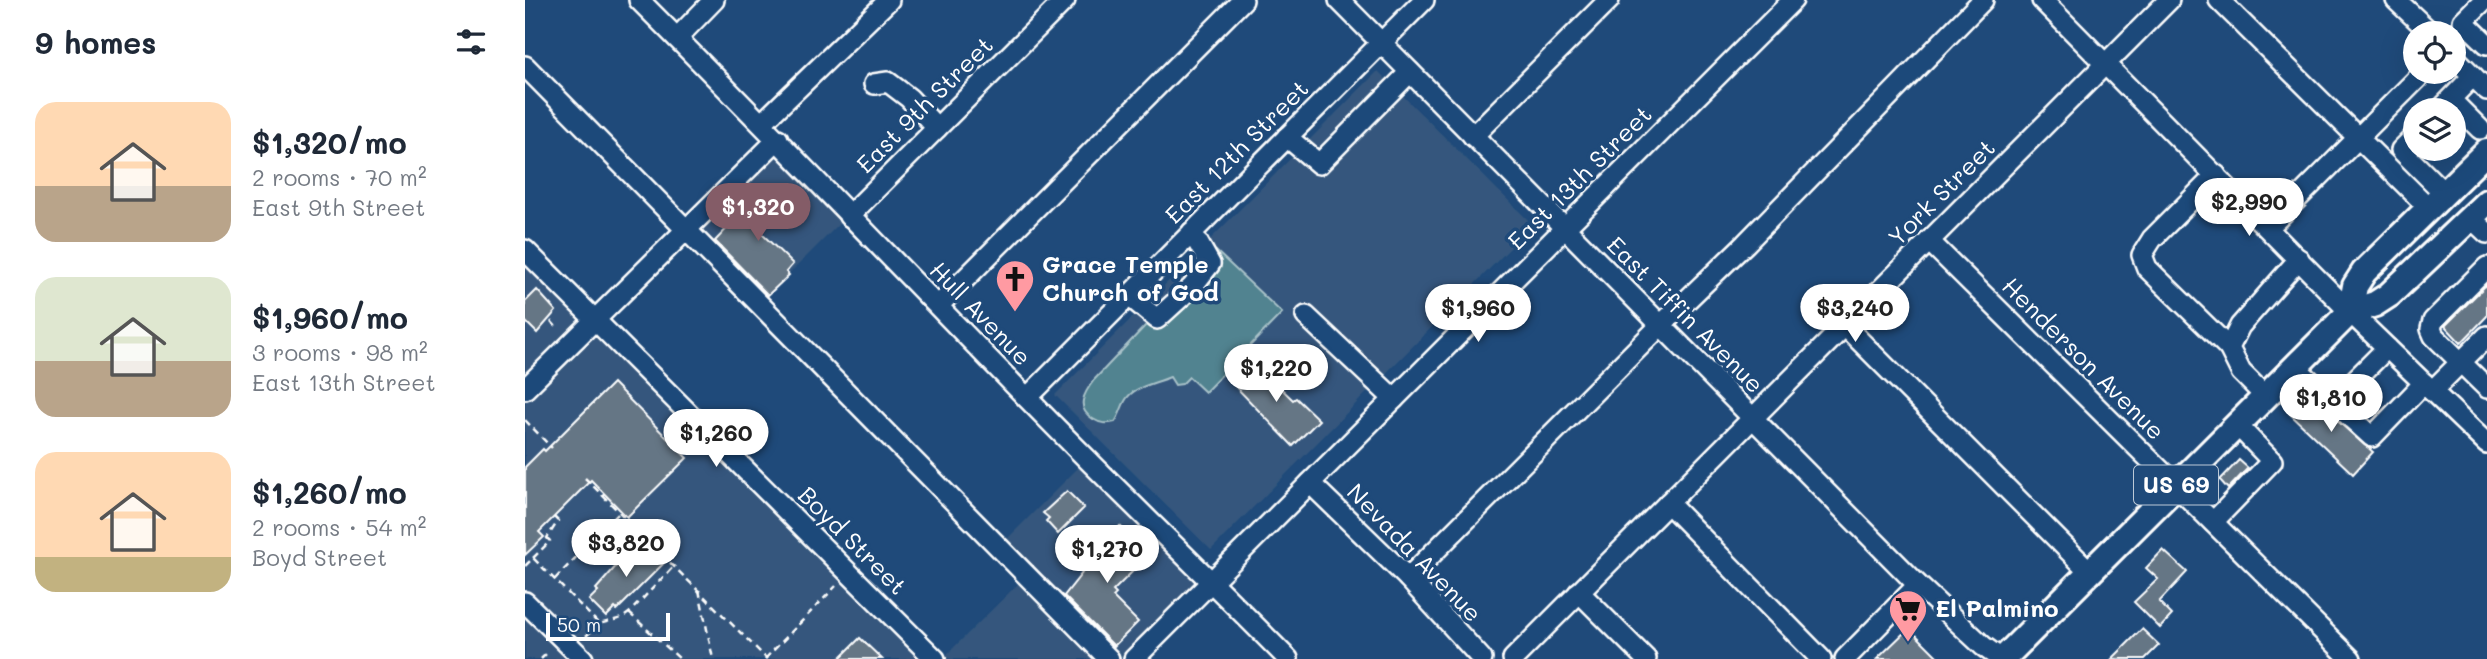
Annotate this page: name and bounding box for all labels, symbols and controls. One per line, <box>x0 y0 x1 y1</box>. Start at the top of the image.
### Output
map controls <box>2403 21 2466 161</box>
button: locate <box>2403 21 2466 84</box>
text: 9 homes <box>35 22 156 62</box>
icon: filters <box>452 23 490 61</box>
street label: East 9th Street <box>849 29 999 179</box>
street label: East 12th Street <box>1157 72 1314 229</box>
street label: East 13th Street <box>1500 98 1658 256</box>
button: layers <box>2403 98 2466 161</box>
text: $1,320/mo <box>252 122 407 162</box>
icon: home <box>91 130 175 214</box>
street label: York Street <box>1881 132 2001 252</box>
text: 2 rooms · 70 m² <box>252 162 427 192</box>
pin: $2,990 <box>2192 178 2306 238</box>
pin: $1,320 <box>701 184 815 243</box>
text: $2,990 <box>2211 186 2287 216</box>
text: $1,320 <box>722 191 794 221</box>
text: East 9th Street <box>252 192 425 222</box>
street label: East Tiffin Avenue <box>1601 229 1771 399</box>
place label: Grace Temple Church of God <box>1042 248 1219 307</box>
street label: Hull Avenue <box>924 254 1038 372</box>
church icon: Grace Temple Church of God <box>994 258 1036 313</box>
street label: Henderson Avenue <box>1996 270 2172 446</box>
pin: $1,960 <box>1421 284 1535 344</box>
pin: $3,240 <box>1798 284 1912 344</box>
text: $1,960 <box>1441 292 1515 322</box>
text: $3,240 <box>1816 292 1894 322</box>
text: $1,960/mo <box>252 297 408 337</box>
icon: home <box>91 305 175 389</box>
text: 3 rooms · 98 m² <box>252 337 428 367</box>
pin: $1,220 <box>1219 344 1333 404</box>
text: $1,220 <box>1240 352 1312 382</box>
text: East 13th Street <box>252 367 436 397</box>
pin: $1,810 <box>2274 374 2388 434</box>
text: $1,810 <box>2296 382 2366 412</box>
pin: $1,260 <box>659 410 773 469</box>
text: $1,260 <box>679 417 753 447</box>
road number: US 69 <box>2134 466 2218 505</box>
text: $1,260/mo <box>252 472 407 512</box>
street label: Nevada Avenue <box>1341 476 1489 628</box>
street label: Boyd Street <box>792 479 914 601</box>
icon: home <box>91 480 175 564</box>
text: 2 rooms · 54 m² <box>252 512 427 542</box>
pin: $3,820 <box>569 520 683 579</box>
pin: $1,270 <box>1050 526 1164 585</box>
text: $3,820 <box>588 527 664 557</box>
text: $1,270 <box>1071 533 1143 563</box>
text: Boyd Street <box>252 542 387 572</box>
supermarket icon: El Palmino <box>1887 588 1929 643</box>
place label: El Palmino <box>1935 592 2059 623</box>
scale bar <box>546 610 670 642</box>
text: 50 m <box>557 612 601 637</box>

